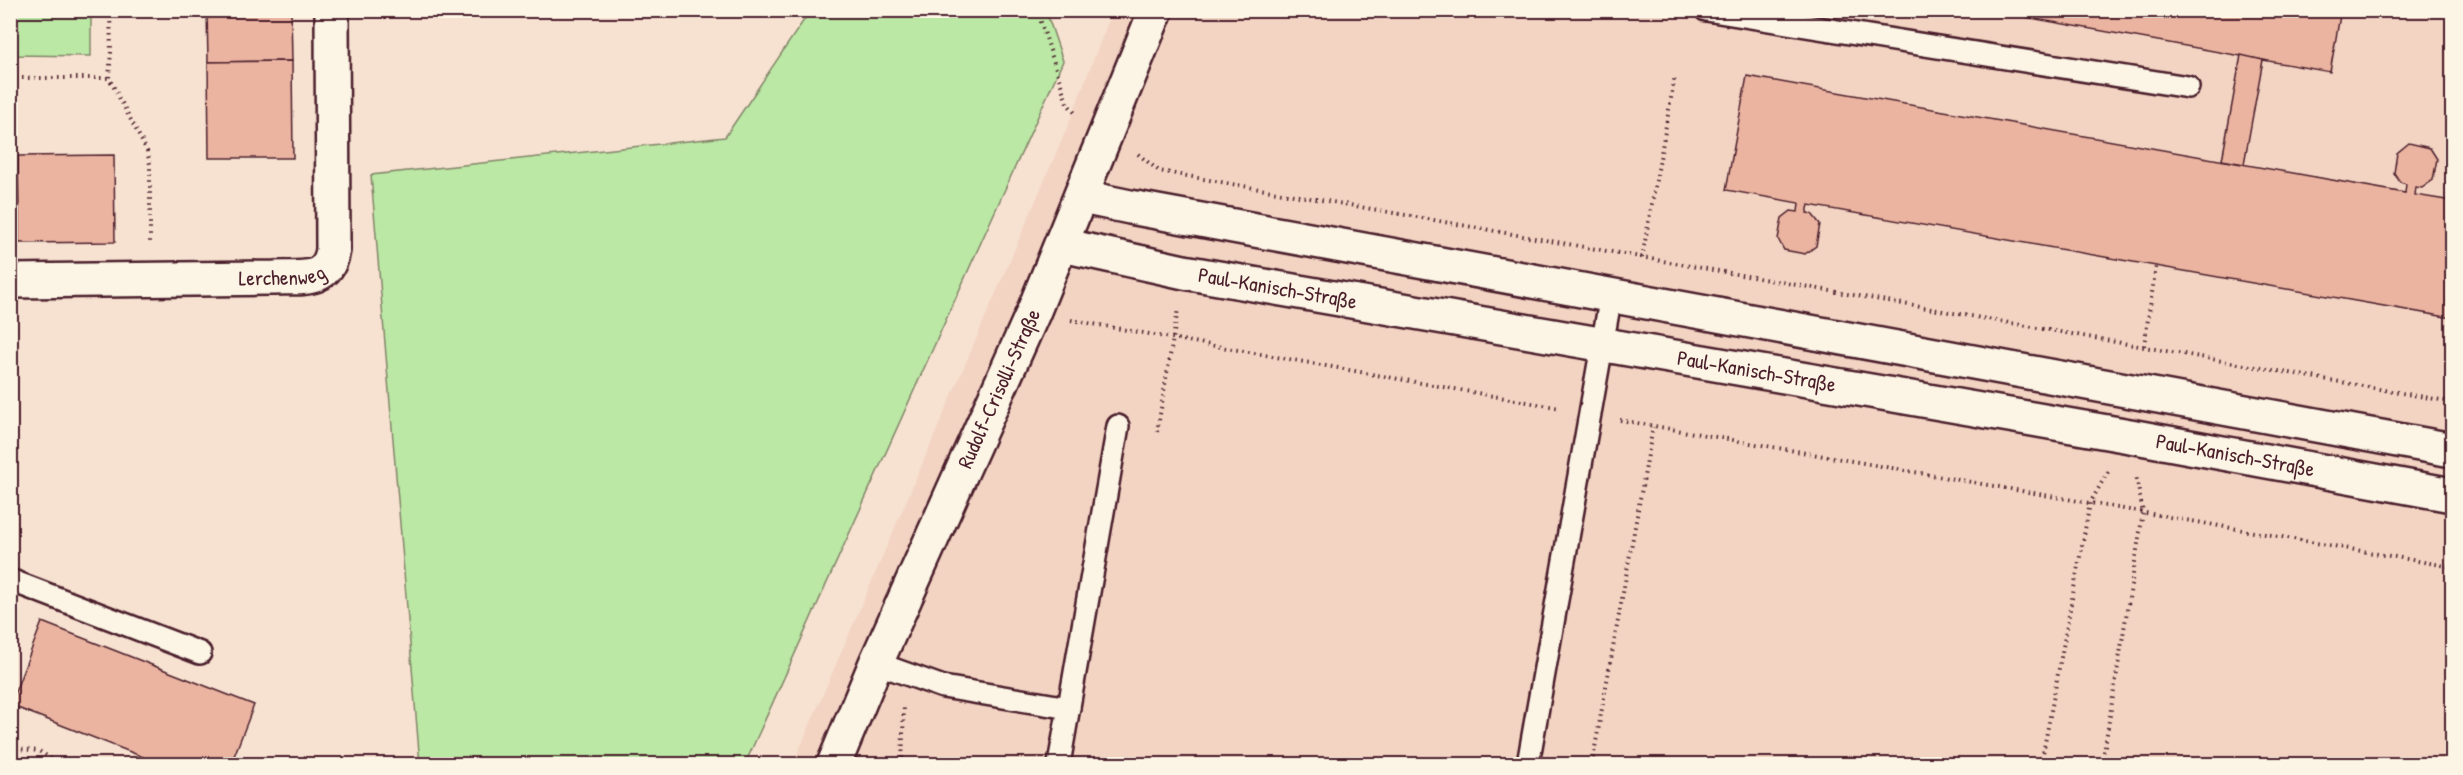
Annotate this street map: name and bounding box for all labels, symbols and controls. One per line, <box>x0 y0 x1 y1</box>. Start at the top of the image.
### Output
street label: Lerchenweg <box>239 257 331 292</box>
street label: Paul-Kanisch-Straße <box>1196 260 1359 316</box>
street label: Rudolf-Crisolli-Straße <box>950 304 1047 473</box>
street label: Paul-Kanisch-Straße <box>1675 343 1838 399</box>
street label: Paul-Kanisch-Straße <box>2154 426 2317 484</box>

